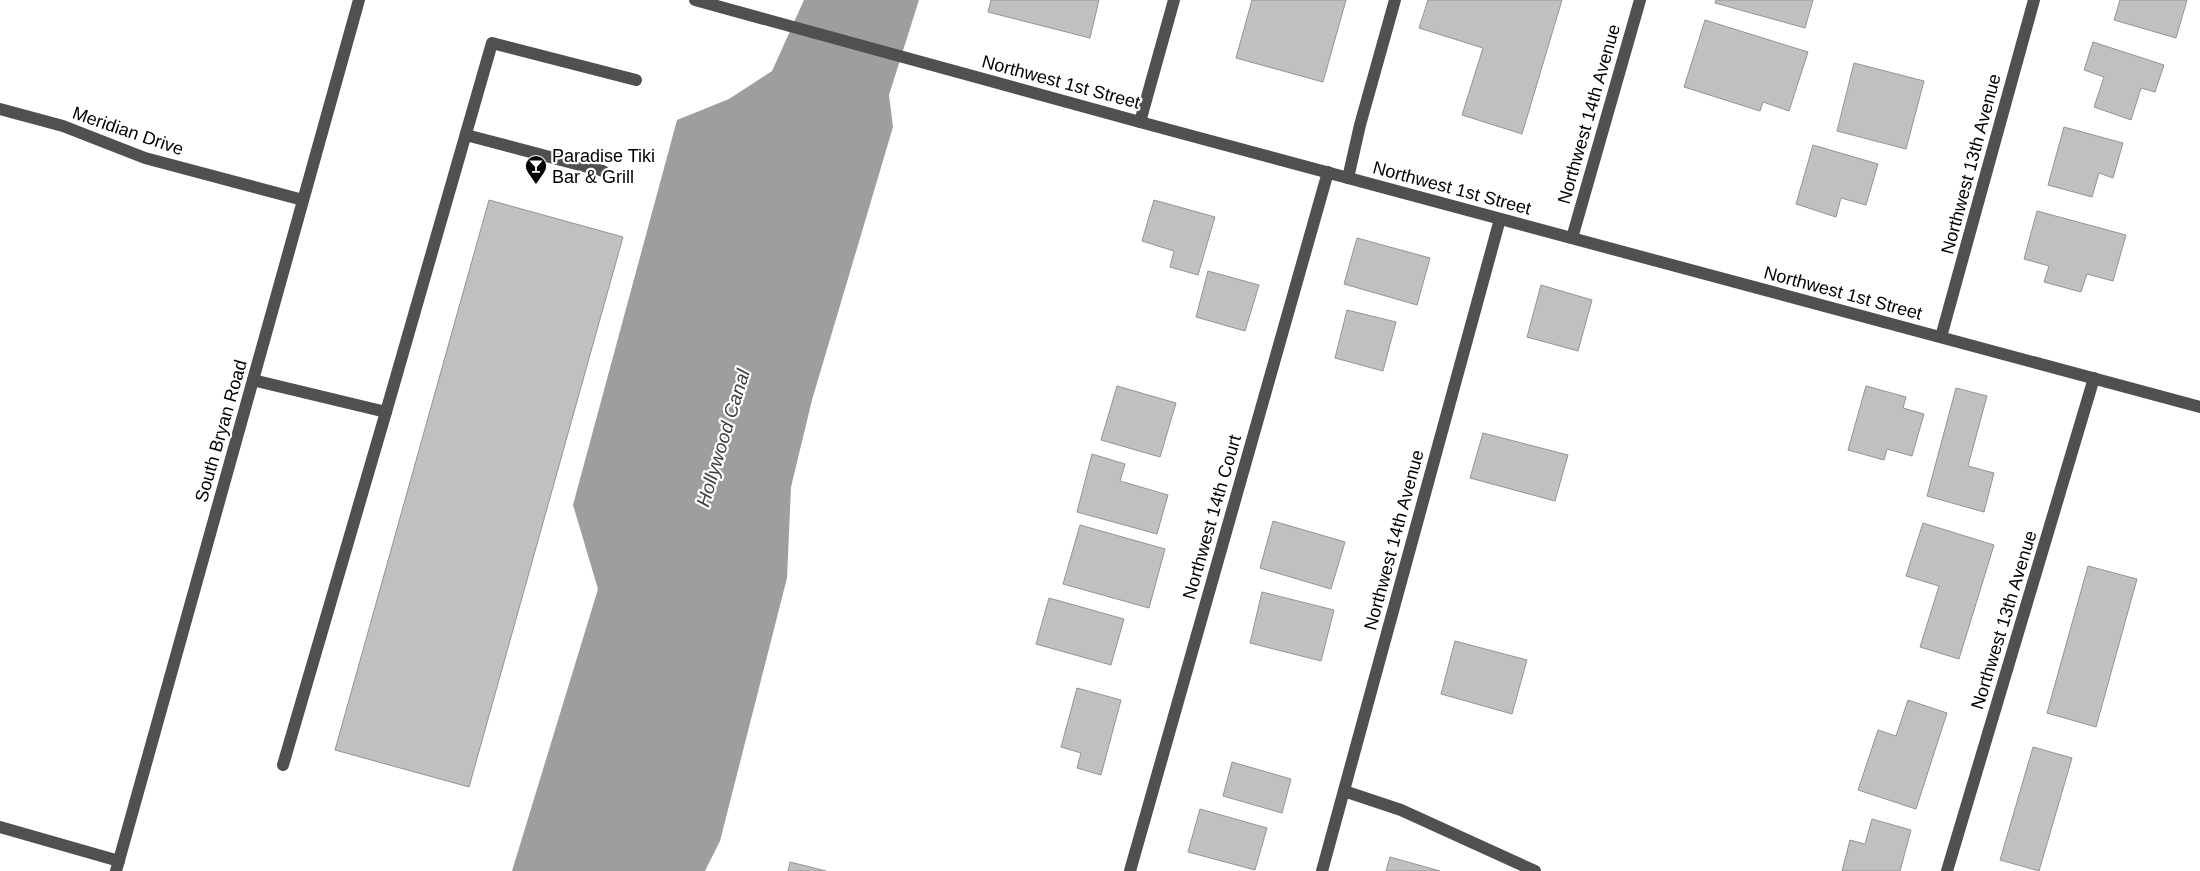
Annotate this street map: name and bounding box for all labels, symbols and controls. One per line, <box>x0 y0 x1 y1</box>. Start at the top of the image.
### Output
street label: Northwest 14th Avenue <box>1554 22 1624 206</box>
street label: Northwest 1st Street <box>980 51 1142 113</box>
street label: Northwest 13th Avenue <box>1937 72 2005 256</box>
street label: Meridian Drive <box>70 103 186 159</box>
place label: Paradise Tiki Bar & Grill <box>552 146 655 187</box>
bar icon: Paradise Tiki Bar & Grill <box>524 154 548 185</box>
street label: Northwest 1st Street <box>1371 157 1533 219</box>
street label: Northwest 1st Street <box>1762 262 1924 324</box>
street label: South Bryan Road <box>191 358 251 504</box>
water label: Hollywood Canal <box>692 366 754 509</box>
street label: Northwest 14th Court <box>1179 432 1245 602</box>
street label: Northwest 14th Avenue <box>1360 448 1428 632</box>
street label: Northwest 13th Avenue <box>1967 528 2041 712</box>

